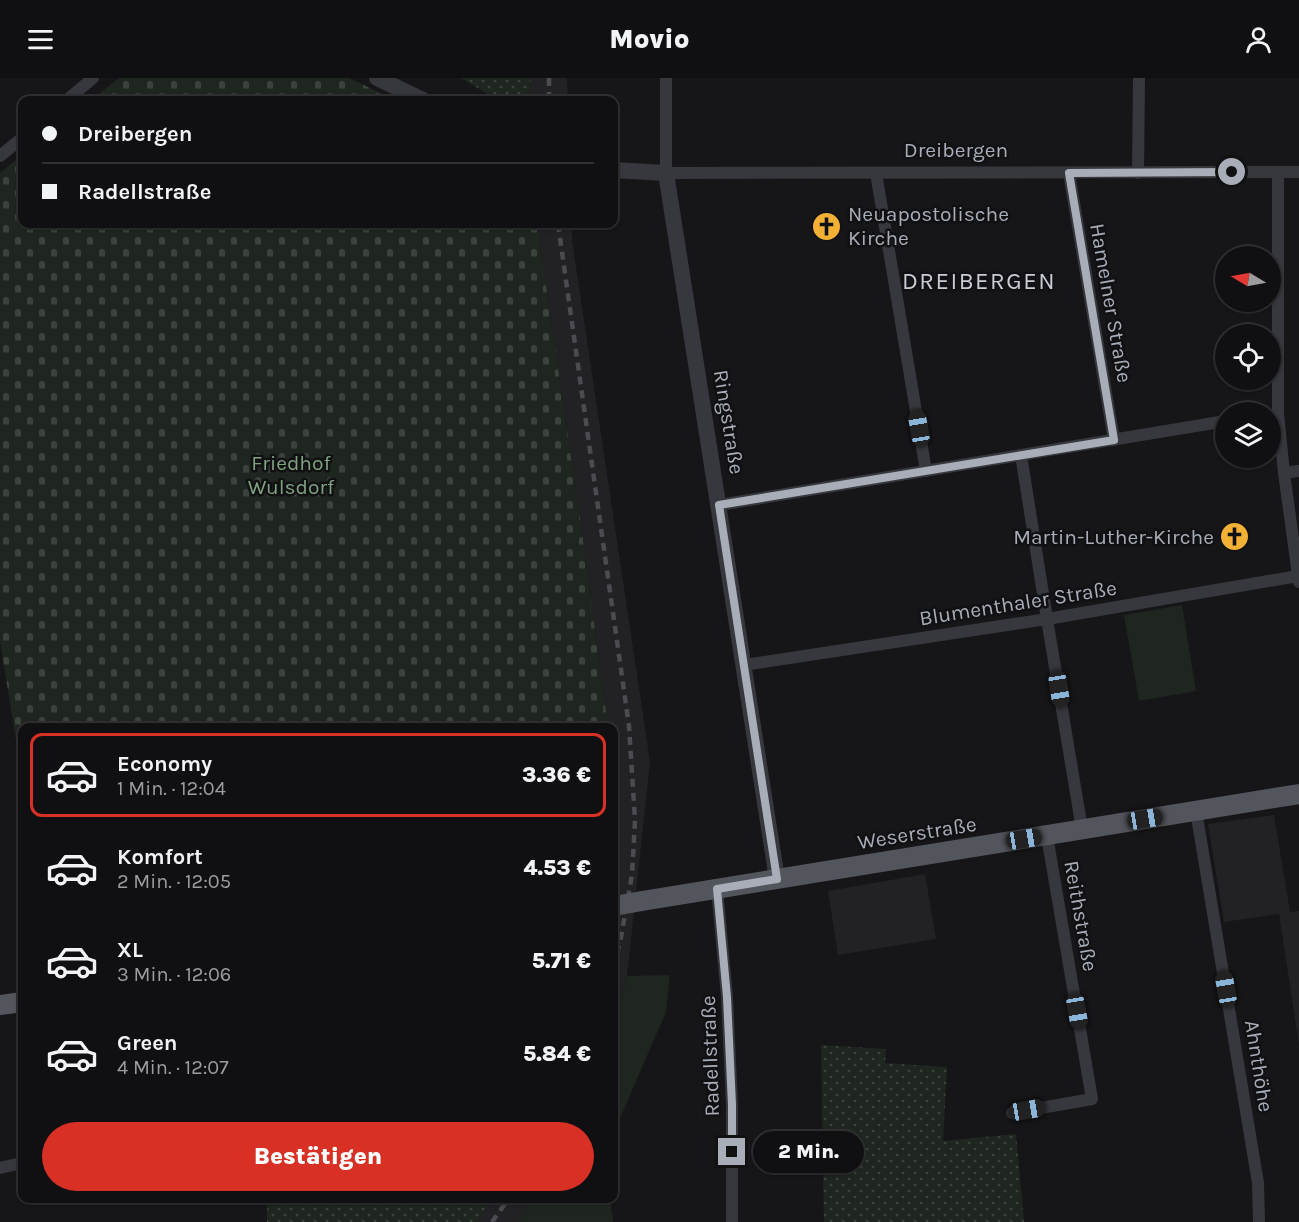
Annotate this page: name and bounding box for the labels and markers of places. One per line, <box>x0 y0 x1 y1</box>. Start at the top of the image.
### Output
place label: Neuapostolische Kirche <box>848 202 1009 250</box>
church icon: Neuapostolische Kirche <box>811 210 843 242</box>
church icon: Martin-Luther-Kirche <box>1219 521 1251 553</box>
place label: Martin-Luther-Kirche <box>1013 525 1214 549</box>

